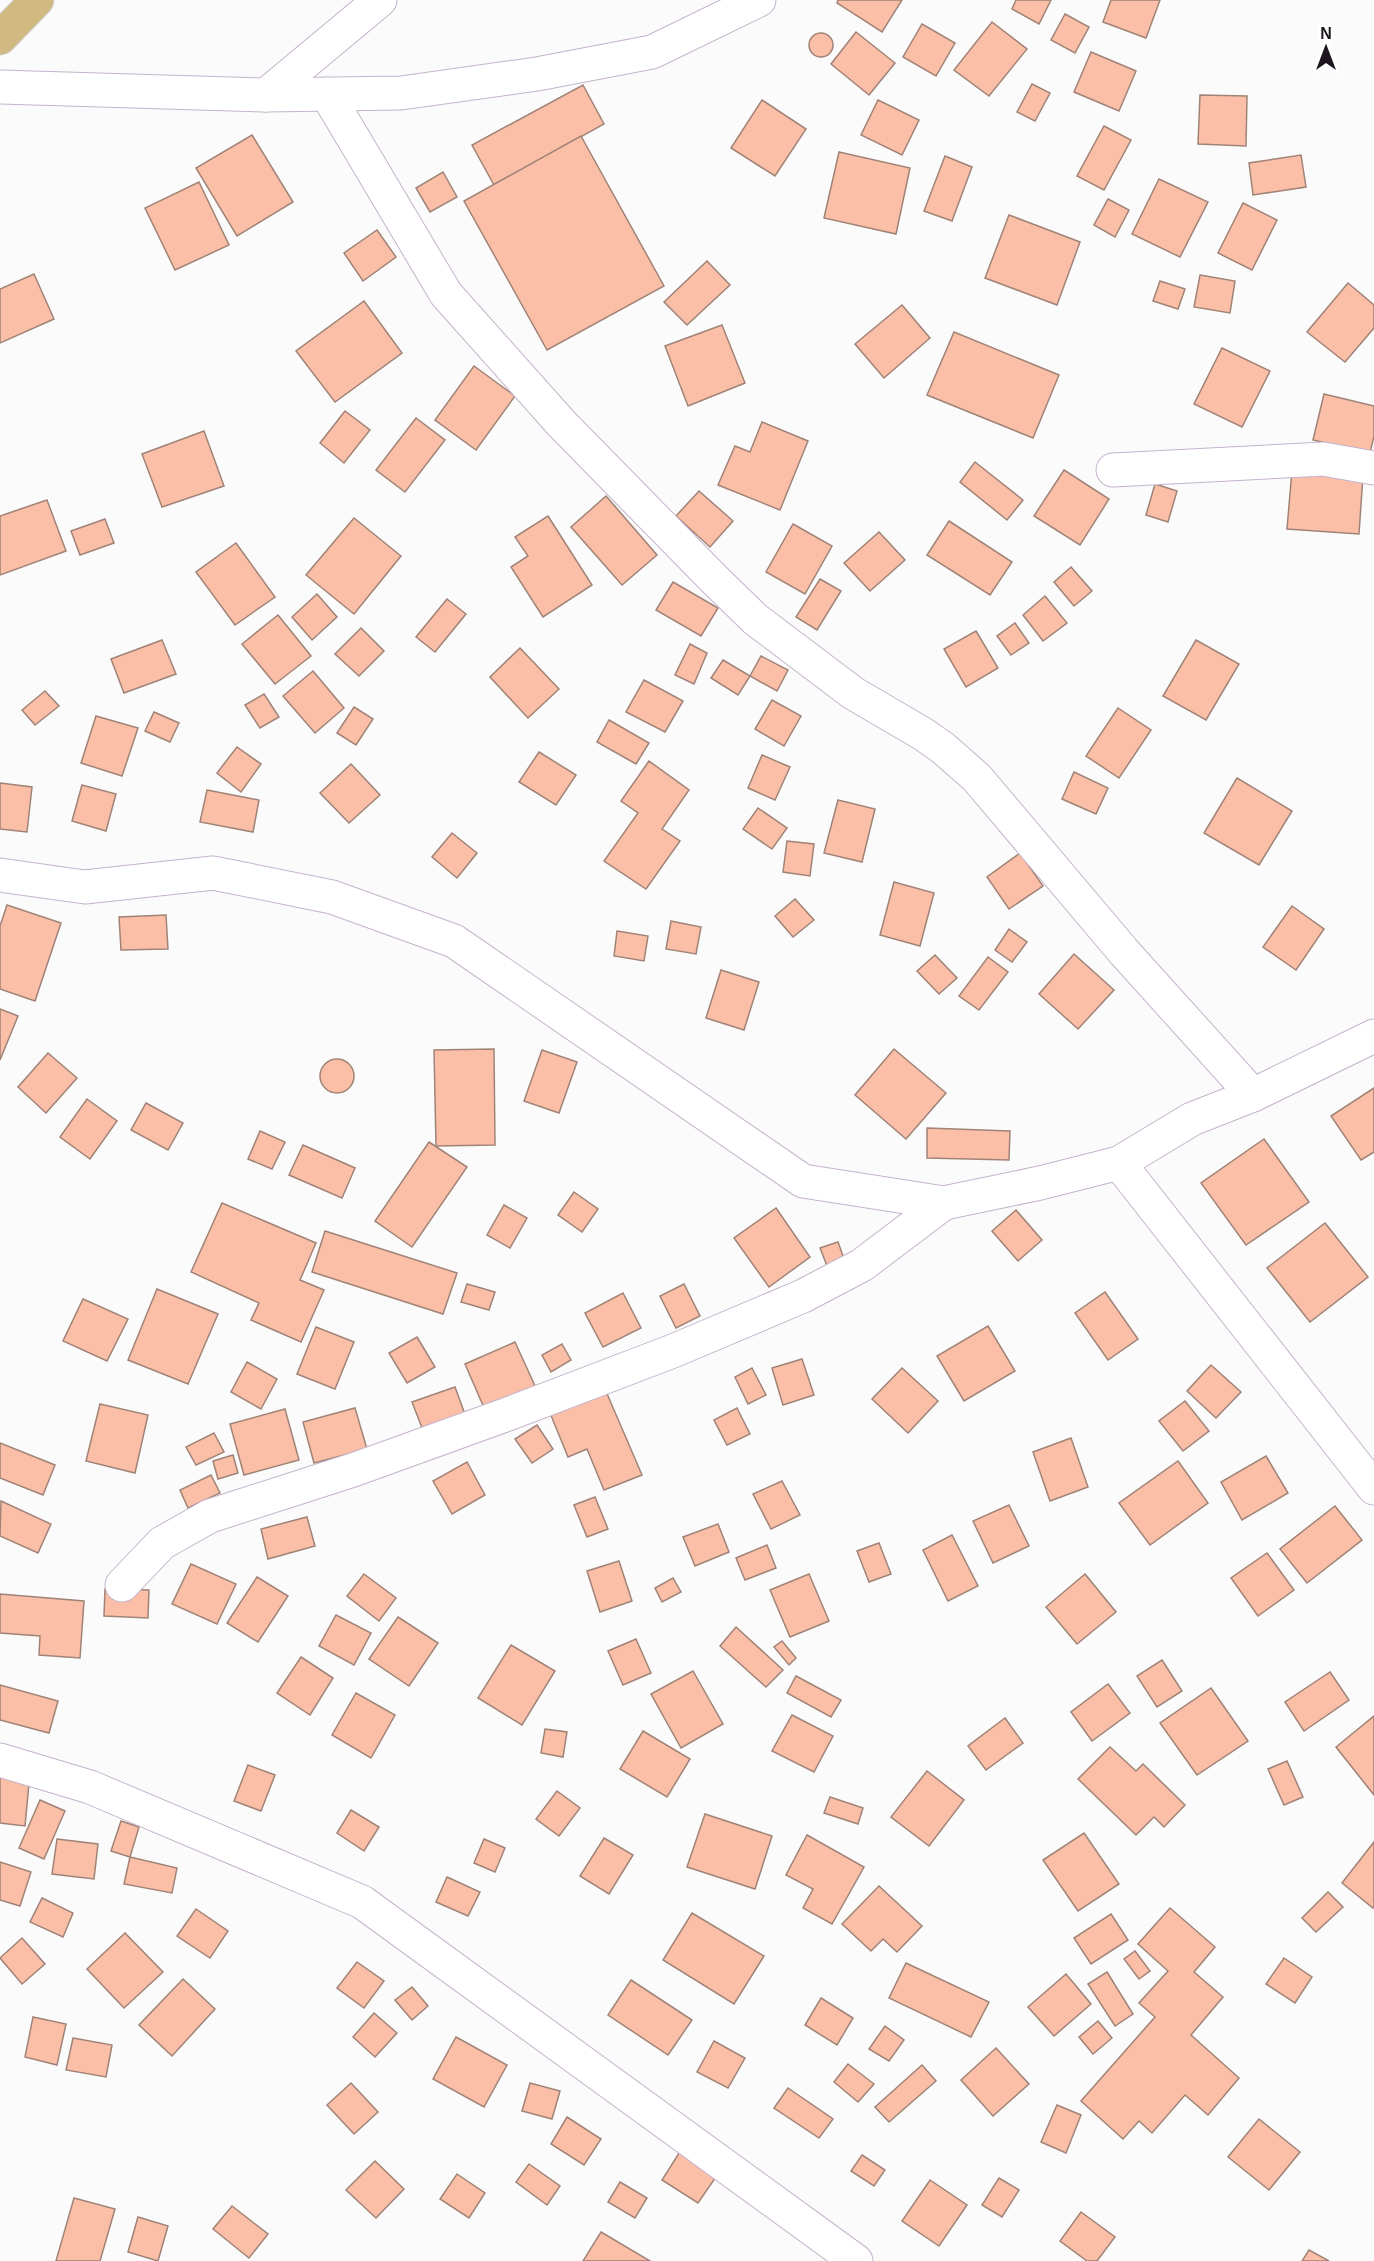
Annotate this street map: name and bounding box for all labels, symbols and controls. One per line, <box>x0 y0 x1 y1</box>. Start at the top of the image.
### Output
north arrow <box>1296 18 1356 78</box>
text: N <box>1320 25 1332 42</box>

